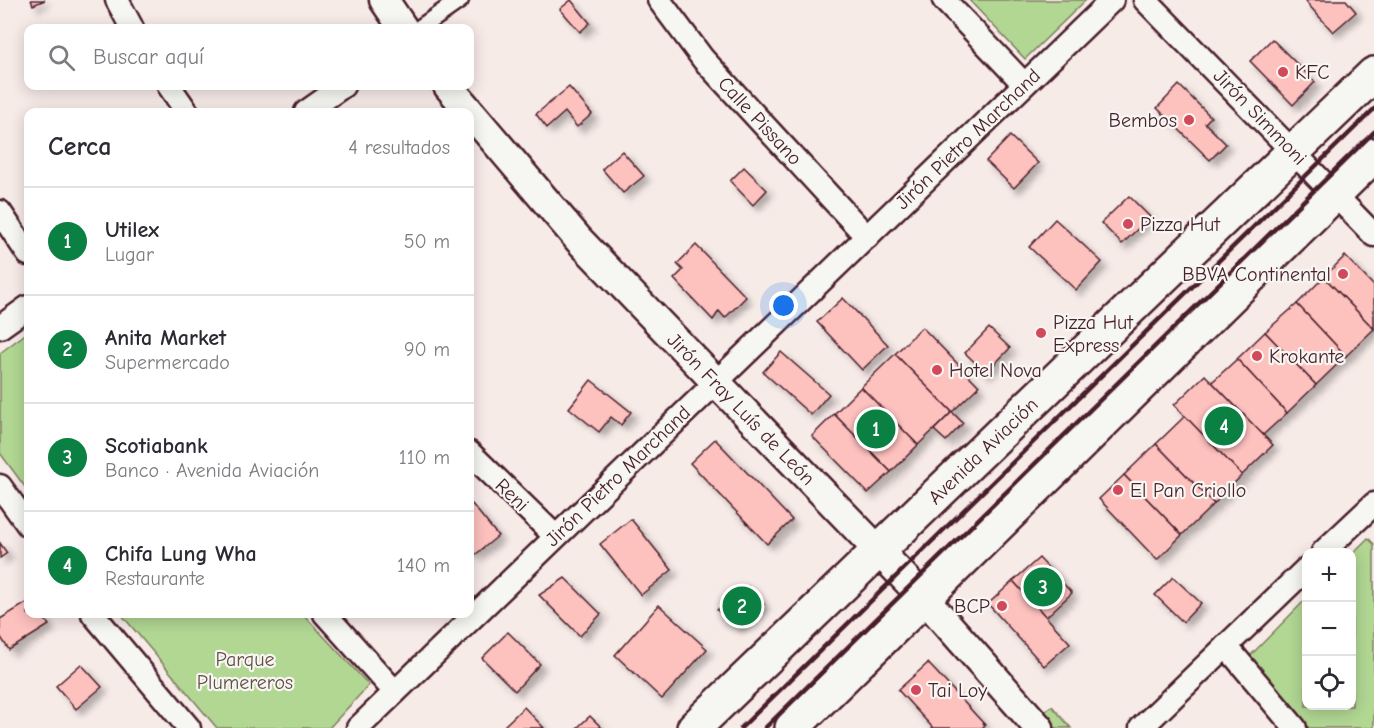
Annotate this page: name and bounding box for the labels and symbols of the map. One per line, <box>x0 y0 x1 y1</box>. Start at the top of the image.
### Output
place label: KFC <box>1295 61 1330 84</box>
street label: Jirón Pietro Marchand <box>891 64 1045 214</box>
street label: Jirón Simmoni <box>1209 64 1311 170</box>
marker: KFC <box>1276 65 1290 79</box>
street label: Calle Pissano <box>713 72 807 170</box>
place label: Bembos <box>1109 109 1177 132</box>
marker: Bembos <box>1182 113 1196 127</box>
place label: Pizza Hut <box>1140 213 1221 236</box>
marker: Pizza Hut <box>1121 217 1135 231</box>
place label: BBVA Continental <box>1182 263 1331 286</box>
marker: BBVA Continental <box>1336 267 1350 281</box>
your location <box>769 291 798 320</box>
place label: Pizza Hut Express <box>1053 311 1134 357</box>
marker: Pizza Hut Express <box>1034 326 1048 340</box>
street label: Jirón Fray Luís de León <box>662 328 820 490</box>
place label: Krokante <box>1269 345 1344 368</box>
marker: Krokante <box>1250 349 1264 363</box>
place label: Hotel Nova <box>949 359 1042 382</box>
marker: Hotel Nova <box>930 363 944 377</box>
street label: Avenida Aviación <box>923 393 1043 509</box>
street label: Jirón Pietro Marchand <box>541 401 695 551</box>
pin: 4 <box>1204 404 1244 448</box>
pin: 1 <box>856 406 896 452</box>
street label: Reni <box>491 474 533 516</box>
place label: El Pan Criollo <box>1130 479 1246 502</box>
marker: El Pan Criollo <box>1111 483 1125 497</box>
pin: 3 <box>1024 564 1062 610</box>
pin: 2 <box>722 584 762 628</box>
place label: BCP <box>954 595 990 618</box>
marker: BCP <box>995 599 1009 613</box>
park label: Parque Plumereros <box>197 648 293 694</box>
place label: Tai Loy <box>928 679 987 702</box>
marker: Tai Loy <box>909 683 923 697</box>

